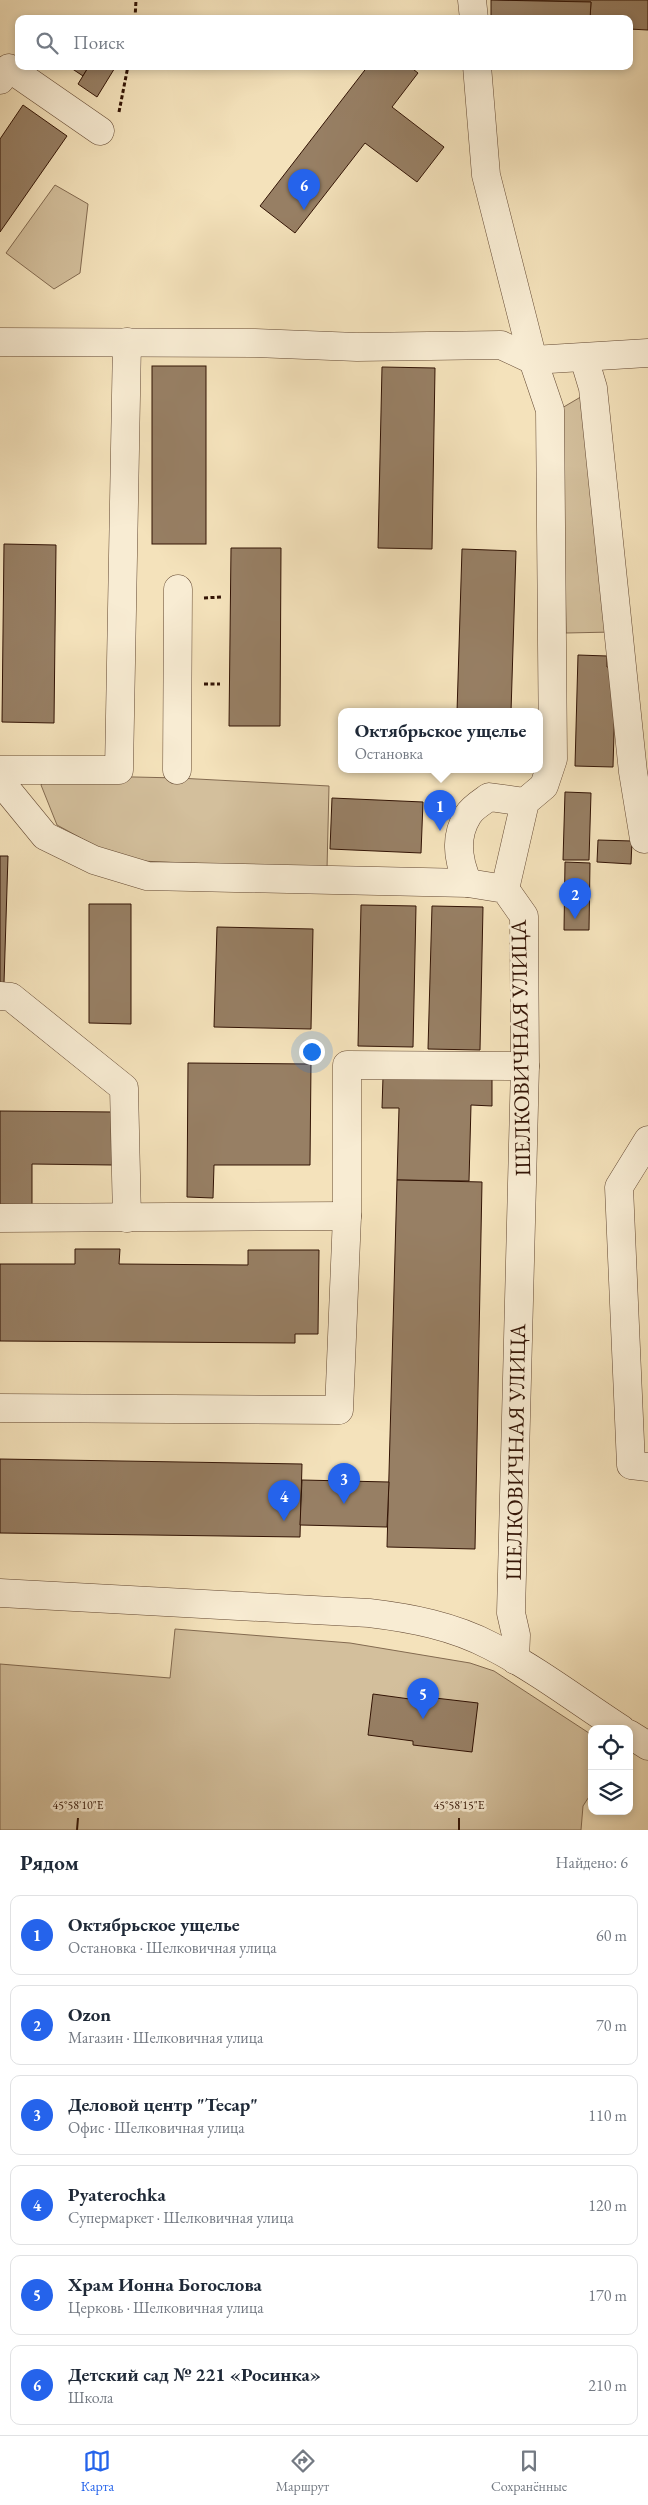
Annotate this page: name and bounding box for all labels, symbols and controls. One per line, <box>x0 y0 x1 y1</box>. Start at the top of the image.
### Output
search box <box>15 15 633 70</box>
icon: search <box>33 29 61 57</box>
text: Поиск <box>73 30 125 55</box>
pin: 6 <box>288 169 320 210</box>
popup <box>338 708 543 773</box>
text: Октябрьское ущелье <box>355 718 526 743</box>
text: Остановка <box>355 743 423 764</box>
pin: 1 <box>424 790 456 831</box>
pin: 2 <box>559 878 591 919</box>
street label: ШЕЛКОВИЧНАЯ УЛИЦА <box>504 919 537 1177</box>
your location <box>299 1039 325 1065</box>
street label: ШЕЛКОВИЧНАЯ УЛИЦА <box>499 1323 532 1581</box>
pin: 3 <box>328 1463 360 1504</box>
pin: 4 <box>268 1480 300 1521</box>
pin: 5 <box>407 1678 439 1719</box>
map controls <box>588 1725 633 1815</box>
button: locate <box>588 1725 633 1770</box>
button: layers <box>588 1770 633 1815</box>
text: 45°58'10"E <box>52 1797 104 1813</box>
text: 45°58'15"E <box>433 1797 485 1813</box>
text: Рядом <box>20 1849 79 1876</box>
text: Найдено: 6 <box>556 1852 628 1873</box>
text: Октябрьское ущелье <box>68 1912 240 1937</box>
text: 1 <box>33 1925 41 1946</box>
text: 60 m <box>596 1925 627 1946</box>
text: Остановка · Шелковичная улица <box>68 1937 277 1958</box>
text: Ozon <box>68 2002 111 2027</box>
text: 2 <box>33 2015 41 2036</box>
text: 70 m <box>596 2015 627 2036</box>
text: Магазин · Шелковичная улица <box>68 2027 263 2048</box>
text: Деловой центр "Тесар" <box>68 2092 258 2117</box>
text: 3 <box>33 2105 41 2126</box>
text: 110 m <box>588 2105 627 2126</box>
text: Офис · Шелковичная улица <box>68 2117 245 2138</box>
text: Pyaterochka <box>68 2182 166 2207</box>
text: 4 <box>33 2195 41 2216</box>
text: 120 m <box>588 2195 627 2216</box>
text: Супермаркет · Шелковичная улица <box>68 2207 294 2228</box>
text: Храм Ионна Богослова <box>68 2272 262 2297</box>
text: 5 <box>33 2285 41 2306</box>
text: 170 m <box>588 2285 627 2306</box>
text: Церковь · Шелковичная улица <box>68 2297 264 2318</box>
text: Детский сад № 221 «Росинка» <box>68 2362 321 2387</box>
text: 6 <box>33 2375 41 2396</box>
text: 210 m <box>588 2375 627 2396</box>
text: Школа <box>68 2387 113 2408</box>
tab: Карта <box>81 2447 114 2495</box>
tab: Маршрут <box>276 2447 329 2495</box>
tab: Сохранённые <box>491 2447 567 2495</box>

